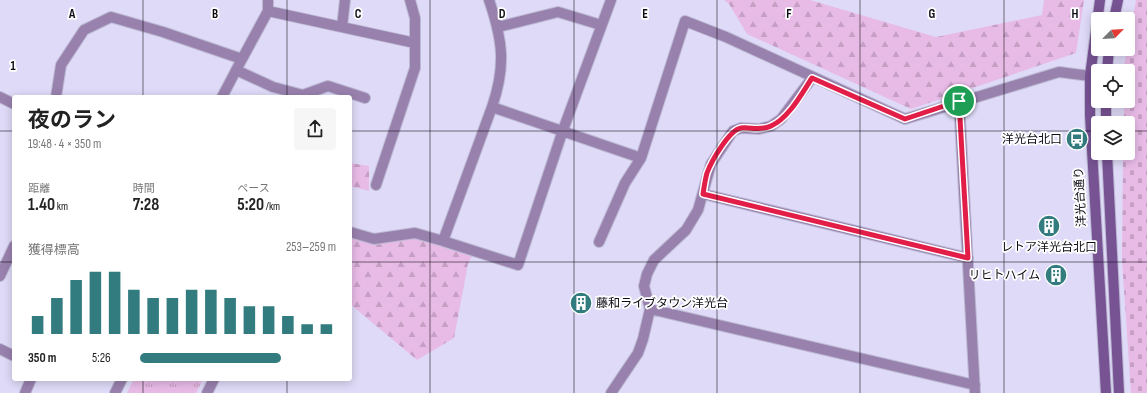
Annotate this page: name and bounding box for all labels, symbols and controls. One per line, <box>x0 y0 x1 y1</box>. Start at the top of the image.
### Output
text: A <box>68 6 76 22</box>
text: B <box>212 6 218 22</box>
text: C <box>355 6 362 22</box>
text: D <box>499 6 506 22</box>
text: E <box>642 6 648 22</box>
text: F <box>786 6 792 22</box>
text: G <box>929 6 936 22</box>
text: H <box>1072 6 1079 22</box>
north arrow <box>1091 12 1135 56</box>
map controls <box>1091 12 1135 160</box>
text: 1 <box>10 58 16 74</box>
button: locate <box>1091 64 1135 108</box>
pin <box>942 84 976 118</box>
icon: arrive <box>948 90 970 112</box>
text: 夜のラン <box>28 107 116 134</box>
button: share <box>294 108 336 150</box>
button: layers <box>1091 116 1135 160</box>
bus stop icon: 洋光台北口 <box>1064 126 1090 152</box>
place label: 洋光台北口 <box>1002 132 1062 147</box>
text: 19:48 · 4 × 350 m <box>28 136 101 152</box>
street label: 洋光台通り <box>1071 167 1090 227</box>
text: 距離 <box>28 182 50 195</box>
text: 時間 <box>133 182 155 195</box>
text: ペース <box>237 182 270 195</box>
text: 1.40 <box>28 195 55 215</box>
text: 7:28 <box>133 195 159 215</box>
text: 5:20 <box>237 195 264 215</box>
text: km <box>55 200 68 213</box>
text: /km <box>264 200 280 213</box>
building icon: レトア洋光台北口 <box>1036 213 1062 239</box>
text: 253–259 m <box>286 239 336 255</box>
place label: レトア洋光台北口 <box>1001 240 1097 255</box>
text: 獲得標高 <box>28 242 80 258</box>
building icon: リヒトハイム <box>1043 262 1069 288</box>
place label: リヒトハイム <box>968 268 1040 283</box>
building icon: 藤和ライブタウン洋光台 <box>568 290 594 316</box>
place label: 藤和ライブタウン洋光台 <box>596 296 728 311</box>
text: 350 m <box>28 350 56 366</box>
text: 5:26 <box>92 350 111 366</box>

